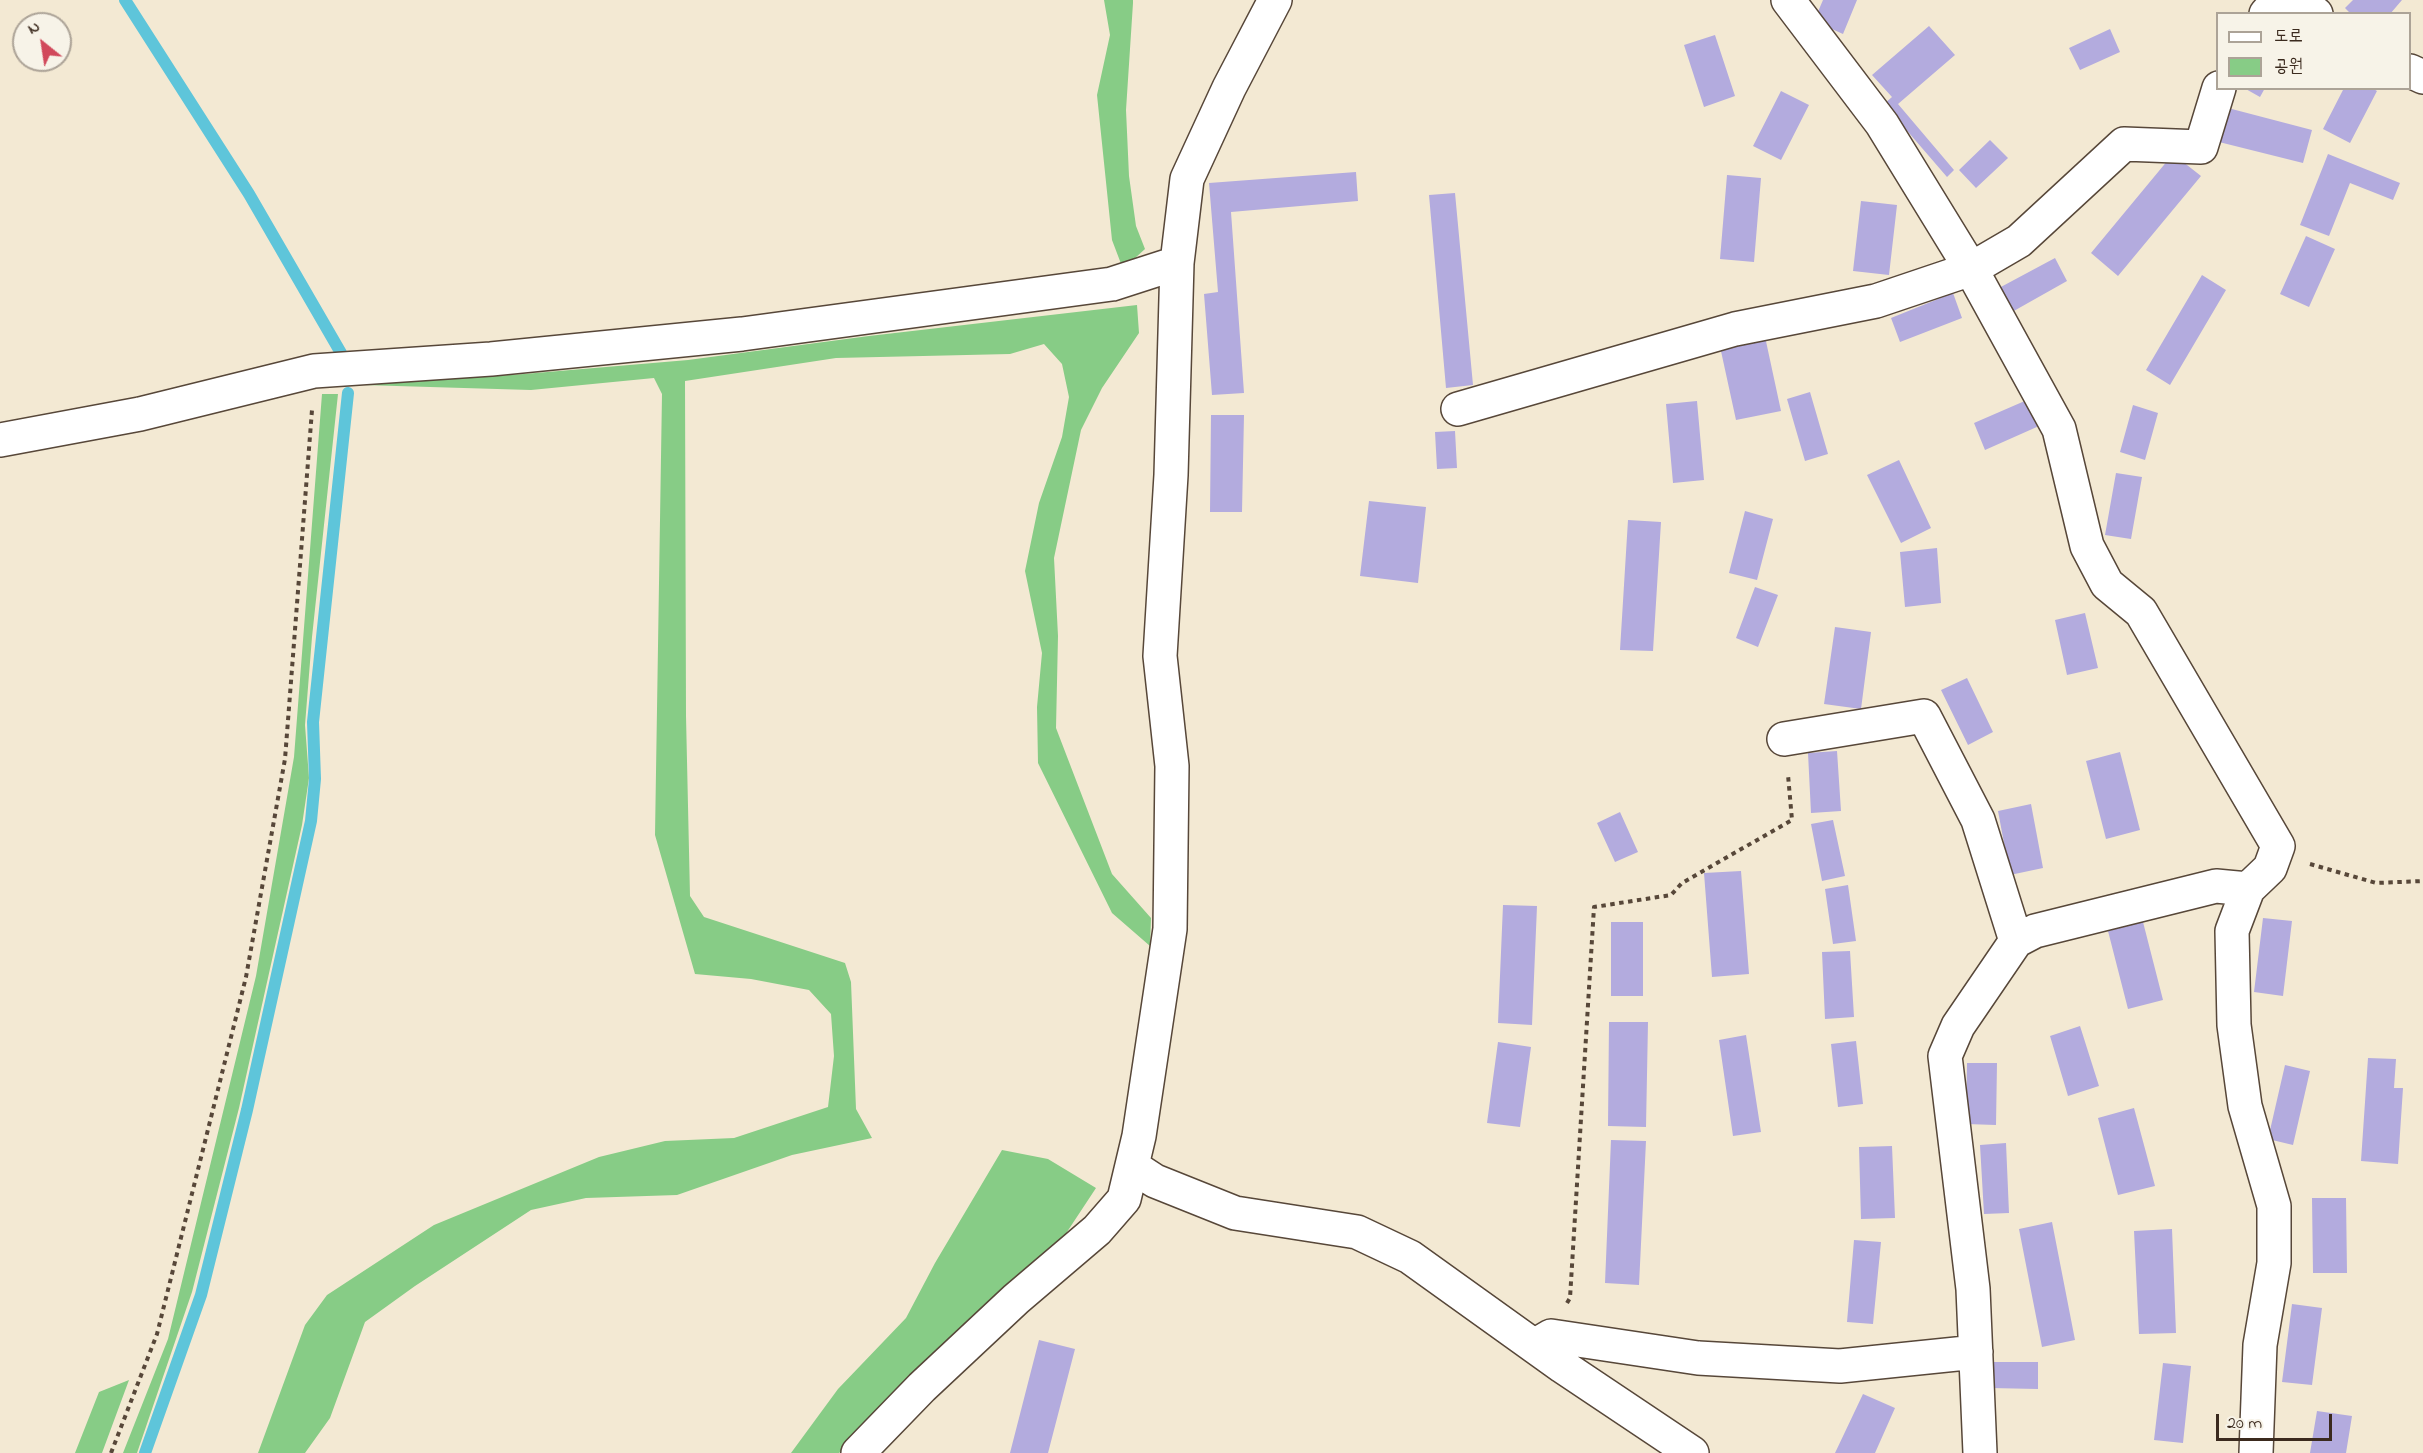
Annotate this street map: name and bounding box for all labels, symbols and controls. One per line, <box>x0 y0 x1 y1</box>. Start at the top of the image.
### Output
north arrow <box>12 12 72 72</box>
legend <box>2216 12 2411 90</box>
text: N <box>23 15 45 41</box>
text: 도로 <box>2274 24 2303 50</box>
text: 공원 <box>2274 54 2303 80</box>
scale bar <box>2219 1402 2334 1440</box>
text: 20 m <box>2227 1411 2262 1437</box>

